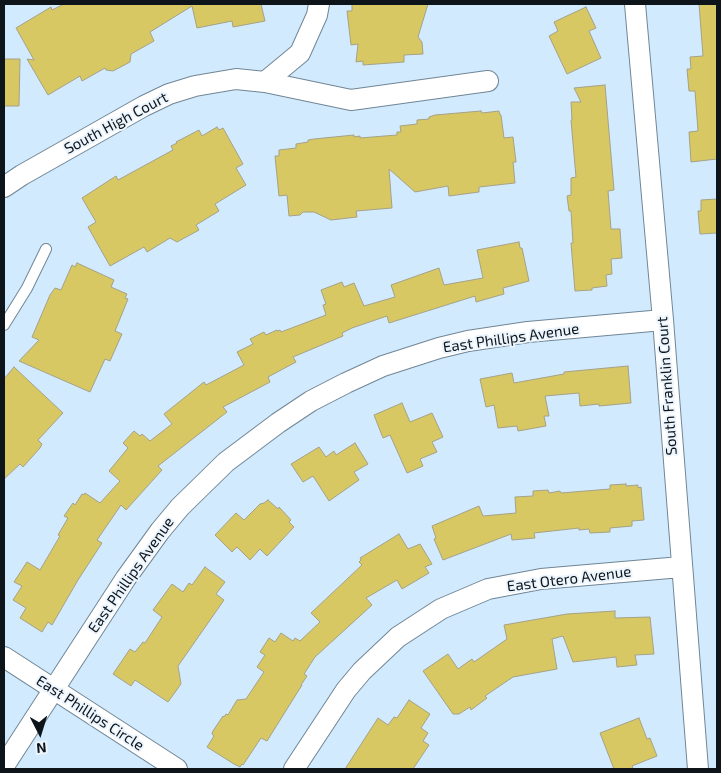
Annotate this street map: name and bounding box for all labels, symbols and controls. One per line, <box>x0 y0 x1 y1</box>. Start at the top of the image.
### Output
street label: South High Court <box>61 88 171 158</box>
street label: South Franklin Court <box>653 316 681 456</box>
street label: East Phillips Avenue <box>442 320 580 356</box>
street label: East Phillips Avenue <box>84 514 178 636</box>
street label: East Otero Avenue <box>506 562 632 596</box>
street label: East Phillips Circle <box>33 671 147 755</box>
north arrow <box>15 708 65 758</box>
text: N <box>36 740 47 757</box>

